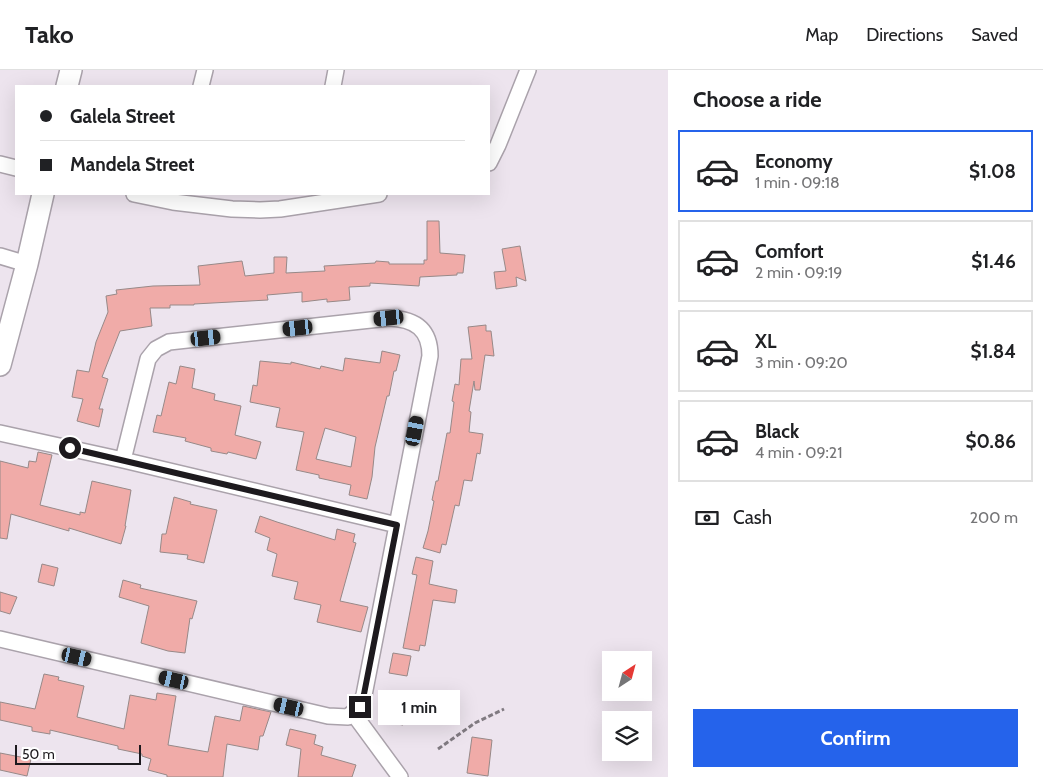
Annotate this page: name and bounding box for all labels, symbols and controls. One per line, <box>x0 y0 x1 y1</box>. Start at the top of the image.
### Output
text: Tako <box>25 20 74 49</box>
text: Map <box>805 24 838 46</box>
text: Directions <box>866 24 943 46</box>
text: Saved <box>971 24 1018 46</box>
text: Choose a ride <box>693 86 822 113</box>
text: Galela Street <box>70 105 175 128</box>
icon: car <box>695 149 740 194</box>
text: Economy <box>755 150 833 173</box>
text: Mandela Street <box>70 153 195 176</box>
text: $1.08 <box>969 160 1016 183</box>
text: 1 min · 09:18 <box>755 173 840 192</box>
icon: car <box>695 239 740 284</box>
text: Comfort <box>755 240 824 263</box>
text: $1.46 <box>971 250 1016 273</box>
text: 2 min · 09:19 <box>755 263 842 282</box>
car <box>373 309 404 327</box>
car <box>282 319 313 337</box>
car <box>190 329 221 347</box>
icon: car <box>695 329 740 374</box>
text: XL <box>755 330 776 353</box>
text: $1.84 <box>970 340 1016 363</box>
text: 3 min · 09:20 <box>755 353 848 372</box>
car <box>404 415 425 447</box>
icon: car <box>695 419 740 464</box>
text: Black <box>755 420 799 443</box>
text: $0.86 <box>965 430 1016 453</box>
route start <box>59 437 81 459</box>
text: 4 min · 09:21 <box>755 443 842 462</box>
icon: cash <box>693 504 721 532</box>
text: Cash <box>733 506 772 529</box>
text: 200 m <box>970 508 1018 527</box>
car <box>60 646 93 668</box>
north arrow <box>602 651 652 701</box>
map controls <box>602 651 652 761</box>
car <box>157 669 190 691</box>
callout: 1 min <box>378 690 460 724</box>
car <box>272 696 305 718</box>
route end <box>349 696 371 718</box>
text: 1 min <box>401 698 437 717</box>
button: Confirm <box>693 709 1018 767</box>
button: layers <box>602 711 652 761</box>
scale bar <box>15 742 141 765</box>
text: 50 m <box>22 745 55 763</box>

